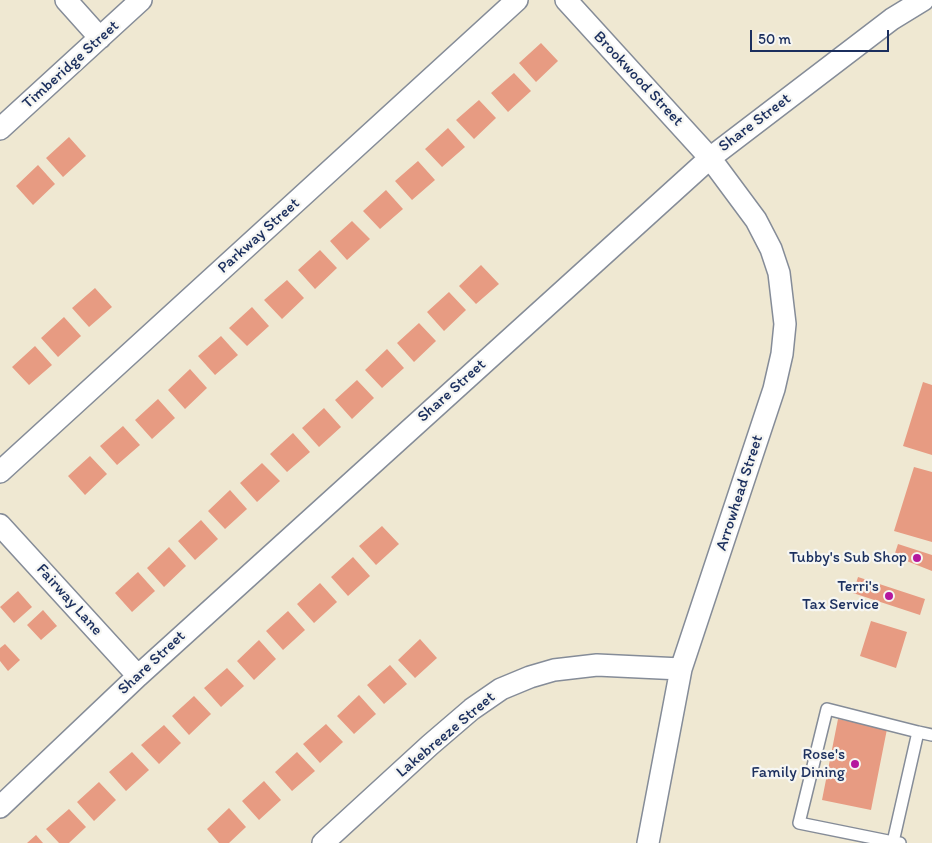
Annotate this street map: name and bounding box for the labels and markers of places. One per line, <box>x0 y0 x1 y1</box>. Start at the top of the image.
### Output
place label: Tubby's Sub Shop <box>789 548 907 568</box>
marker: Tubby's Sub Shop <box>911 552 923 564</box>
place label: Terri's Tax Service <box>802 577 879 615</box>
marker: Terri's Tax Service <box>883 590 895 602</box>
place label: Rose's Family Dining <box>751 745 845 783</box>
marker: Rose's Family Dining <box>849 758 861 770</box>

